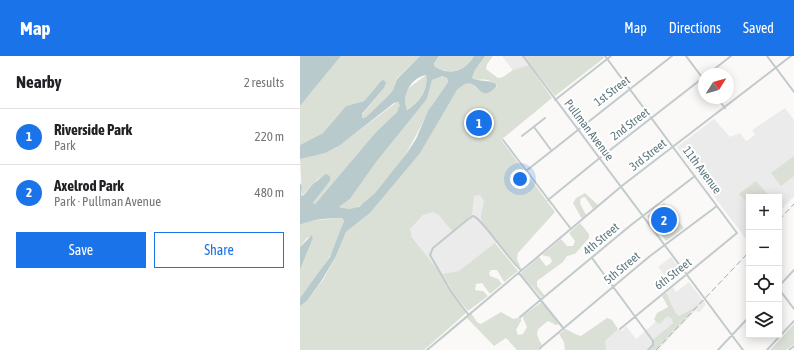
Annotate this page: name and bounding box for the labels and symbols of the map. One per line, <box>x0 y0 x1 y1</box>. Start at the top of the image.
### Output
north arrow <box>698 68 734 104</box>
street label: 1st Street <box>591 73 633 109</box>
street label: Pullman Avenue <box>561 97 617 163</box>
street label: 2nd Street <box>608 105 653 143</box>
pin: 1 <box>466 108 492 138</box>
street label: 3rd Street <box>627 136 670 174</box>
street label: 11th Avenue <box>680 144 724 196</box>
your location <box>510 169 530 189</box>
pin: 2 <box>651 205 677 235</box>
street label: 4th Street <box>580 220 622 258</box>
street label: 5th Street <box>601 249 643 287</box>
street label: 6th Street <box>652 255 695 293</box>

